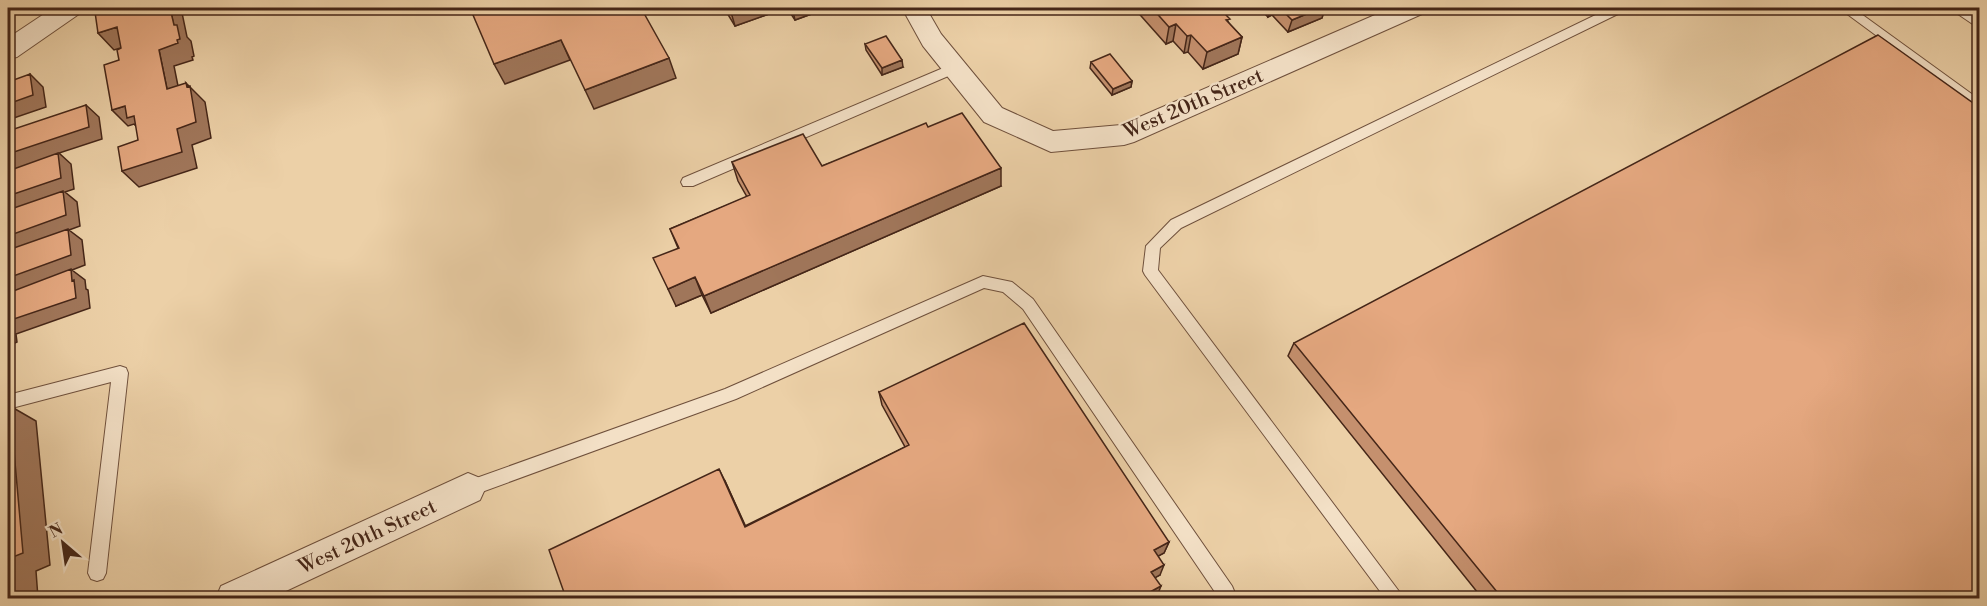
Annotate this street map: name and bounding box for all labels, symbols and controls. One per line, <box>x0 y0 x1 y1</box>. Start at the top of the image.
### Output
street label: West 20th Street <box>1119 64 1267 145</box>
street label: West 20th Street <box>294 494 441 581</box>
north arrow <box>33 513 93 573</box>
text: N <box>46 519 67 543</box>

